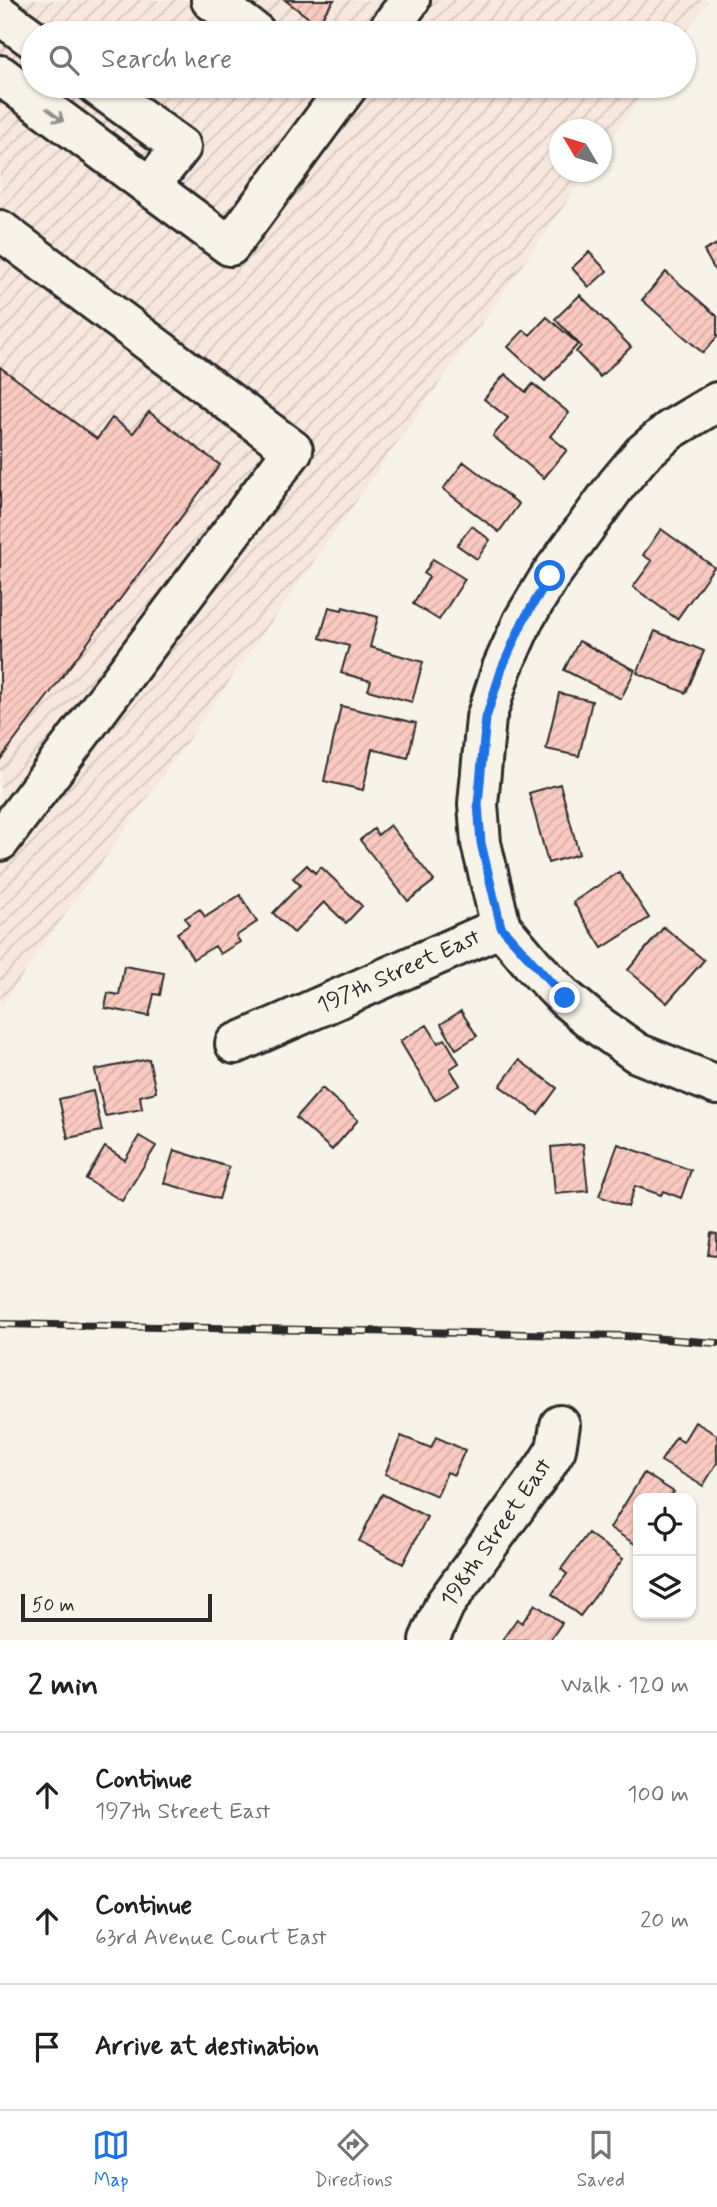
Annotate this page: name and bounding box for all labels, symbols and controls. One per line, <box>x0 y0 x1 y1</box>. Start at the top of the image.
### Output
search box <box>21 21 696 98</box>
icon: search <box>45 41 83 79</box>
text: Search here <box>101 43 232 77</box>
one-way arrow <box>45 108 64 123</box>
north arrow <box>549 119 612 182</box>
route start <box>534 560 565 591</box>
street label: 197th Street East <box>313 923 485 1021</box>
route end <box>549 982 580 1013</box>
street label: 198th Street East <box>435 1453 560 1613</box>
map controls <box>633 1493 696 1619</box>
button: locate <box>633 1493 696 1556</box>
button: layers <box>633 1556 696 1619</box>
scale bar <box>21 1591 212 1623</box>
text: 50 m <box>32 1593 75 1618</box>
text: 2 min <box>28 1666 98 1705</box>
text: Walk · 120 m <box>561 1671 689 1701</box>
text: Continue <box>95 1763 192 1797</box>
icon: ahead <box>28 1776 66 1814</box>
text: 100 m <box>627 1780 689 1810</box>
text: 197th Street East <box>95 1797 270 1827</box>
text: Continue <box>95 1889 192 1923</box>
icon: ahead <box>28 1902 66 1940</box>
text: 20 m <box>640 1906 689 1936</box>
text: 63rd Avenue Court East <box>95 1923 327 1953</box>
icon: arrive <box>28 2028 66 2066</box>
text: Arrive at destination <box>95 2030 319 2064</box>
tab: Map <box>92 2126 130 2193</box>
tab: Directions <box>314 2126 393 2193</box>
tab: Saved <box>577 2126 625 2193</box>

